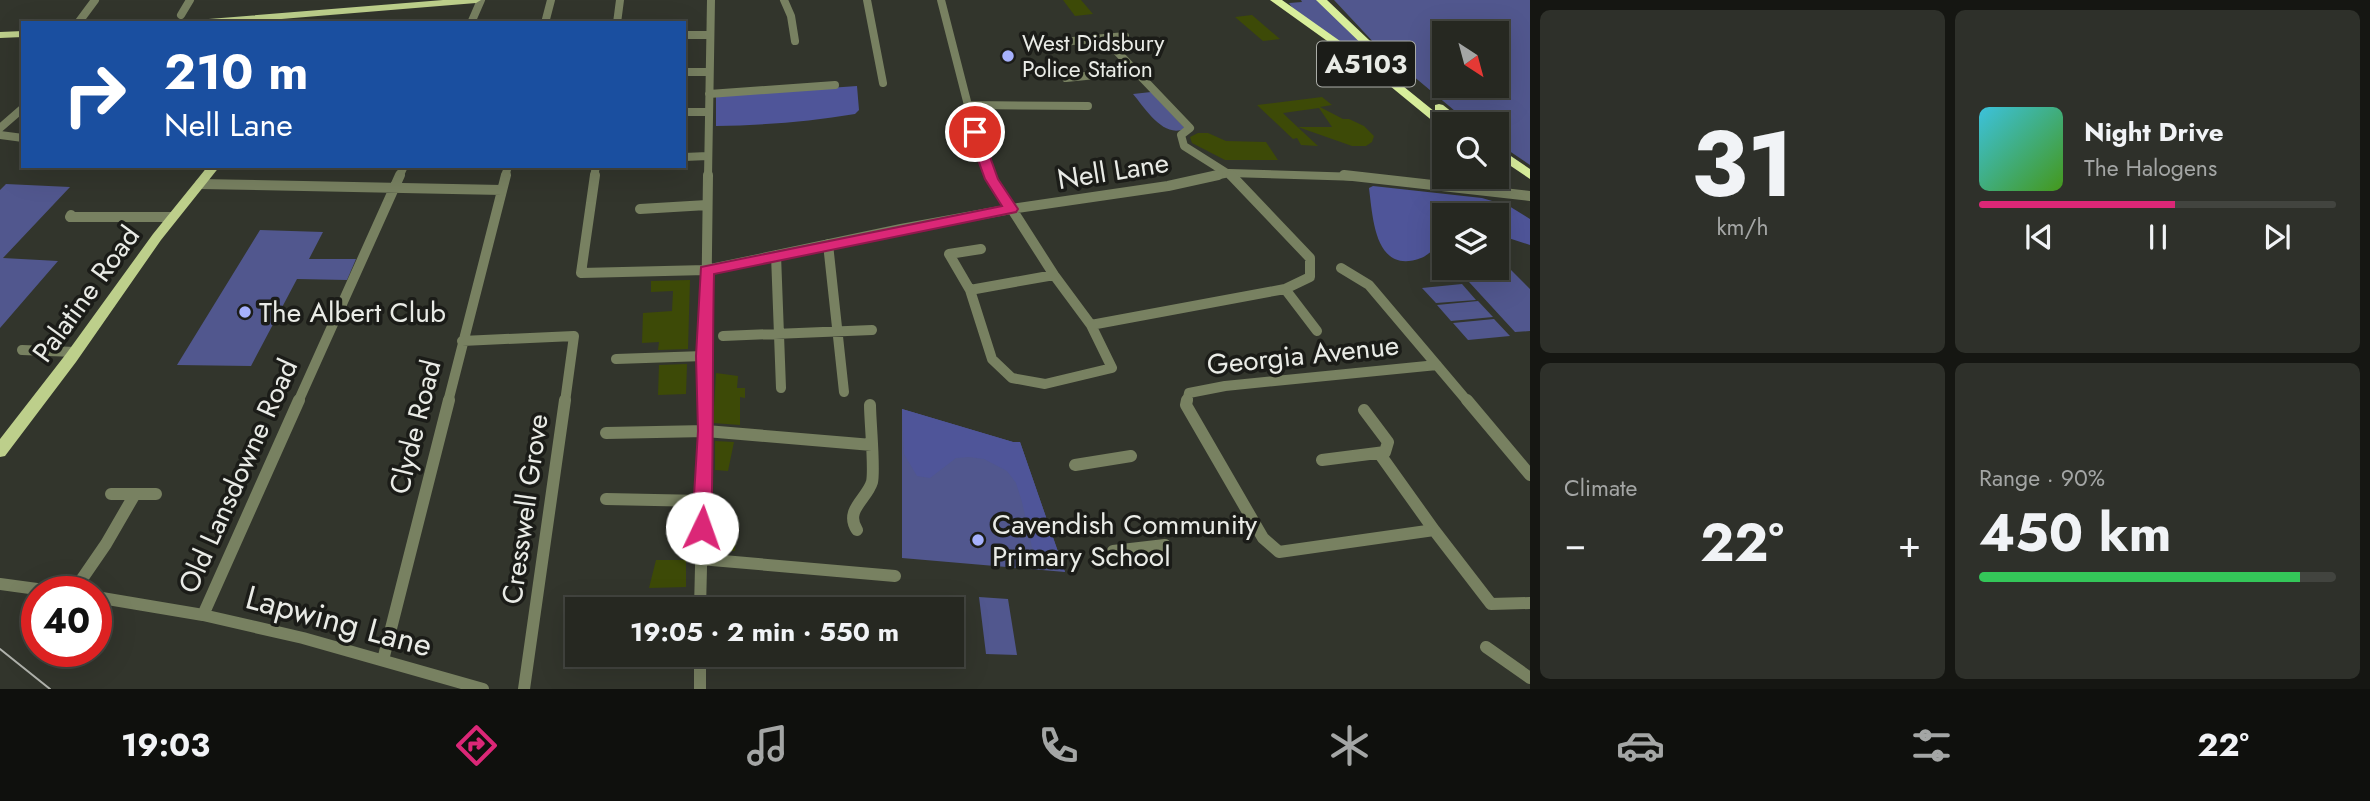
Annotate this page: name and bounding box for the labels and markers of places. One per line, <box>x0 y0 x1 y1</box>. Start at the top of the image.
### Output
place label: West Didsbury Police Station <box>1022 26 1165 86</box>
marker: West Didsbury Police Station <box>1000 48 1016 64</box>
pin <box>945 102 1005 162</box>
place label: The Albert Club <box>259 292 446 333</box>
marker: The Albert Club <box>237 304 253 320</box>
place label: Cavendish Community Primary School <box>992 504 1258 577</box>
marker: Cavendish Community Primary School <box>970 532 986 548</box>

